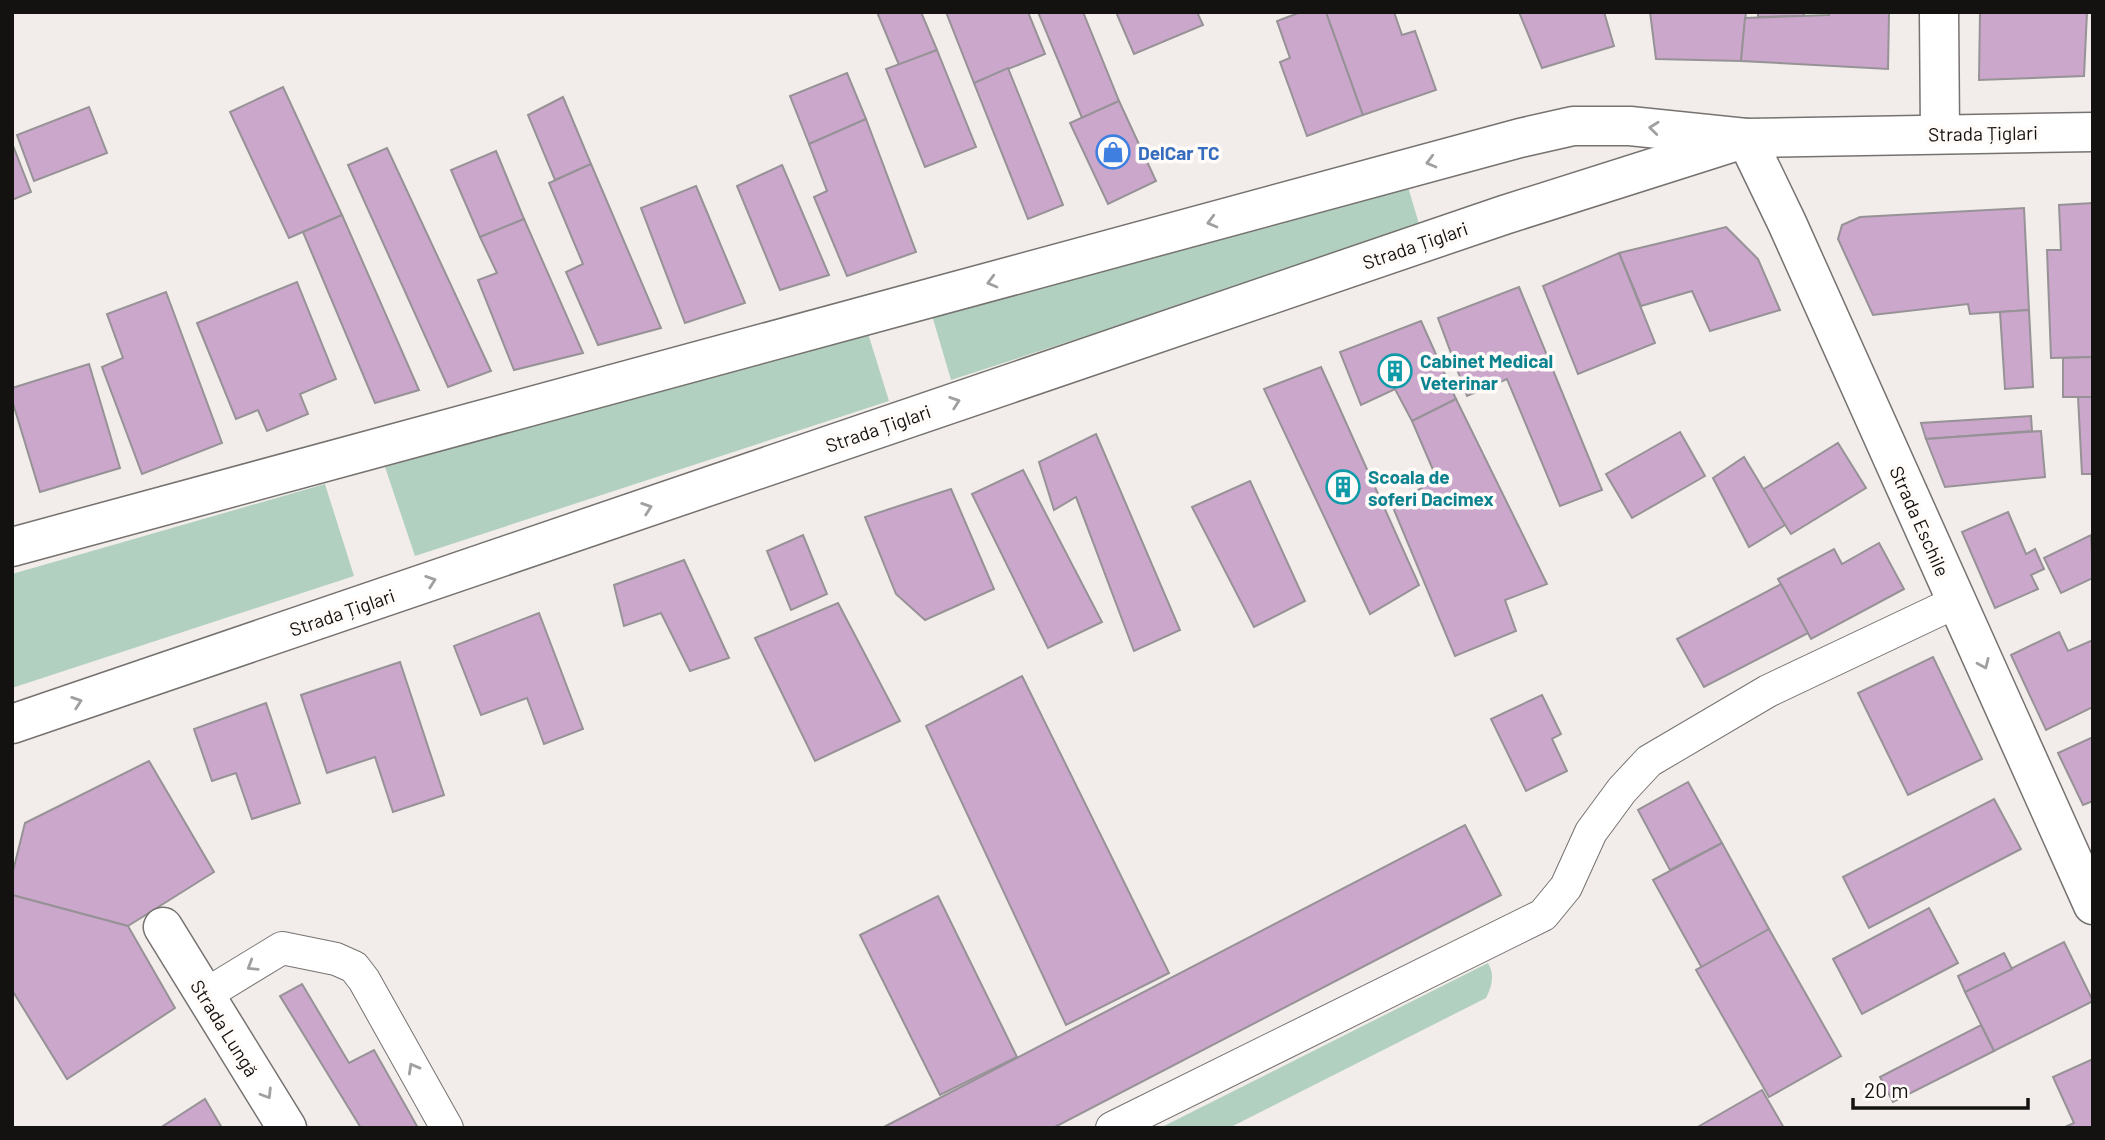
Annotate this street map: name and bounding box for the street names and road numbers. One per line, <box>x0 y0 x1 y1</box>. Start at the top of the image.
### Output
street label: Strada Țiglari <box>1928 121 2038 145</box>
street label: Strada Țiglari <box>1359 216 1471 274</box>
street label: Strada Țiglari <box>822 399 934 457</box>
street label: Strada Eschile <box>1885 462 1955 580</box>
street label: Strada Țiglari <box>286 583 398 641</box>
street label: Strada Lungă <box>186 975 264 1081</box>

